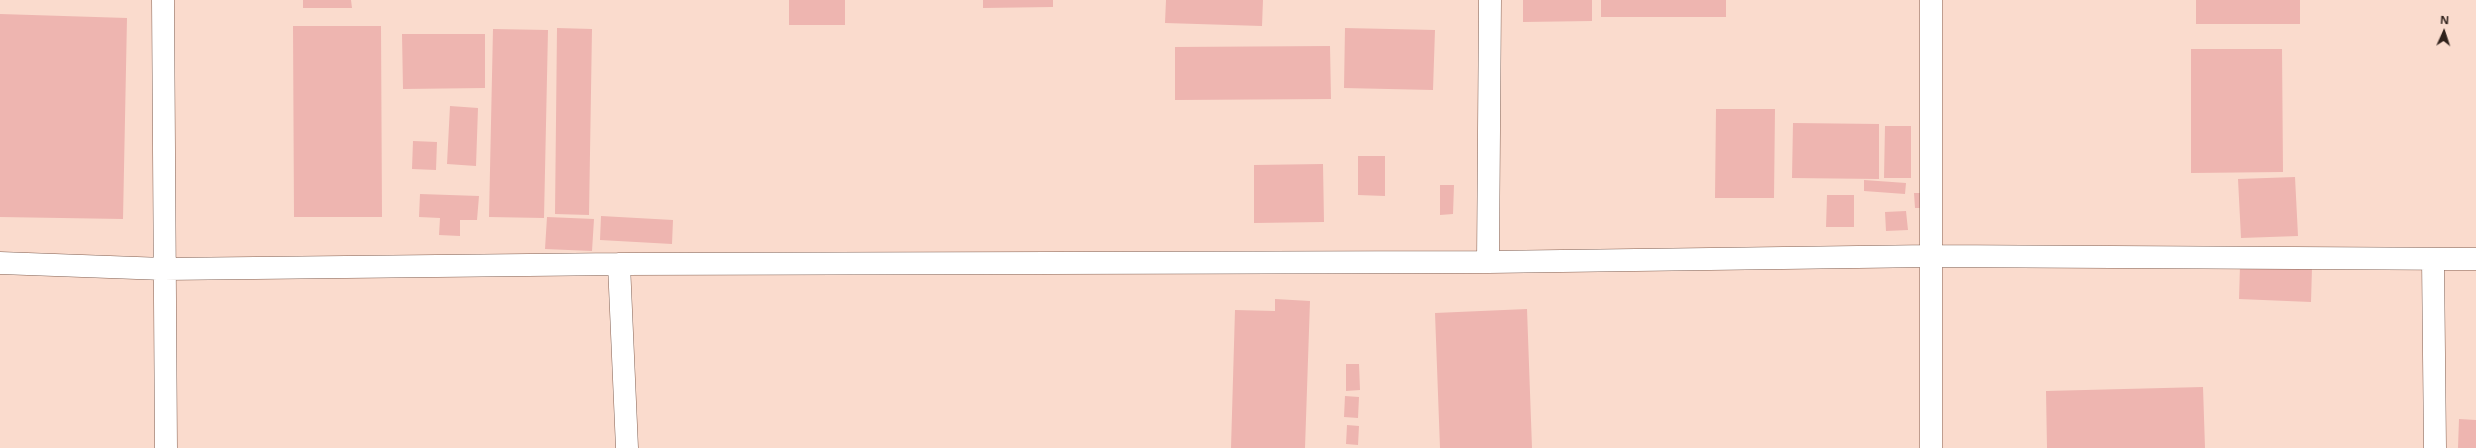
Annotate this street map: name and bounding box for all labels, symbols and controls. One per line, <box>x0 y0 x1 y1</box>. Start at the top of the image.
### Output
north arrow <box>2424 12 2464 52</box>
text: N <box>2440 12 2450 27</box>

